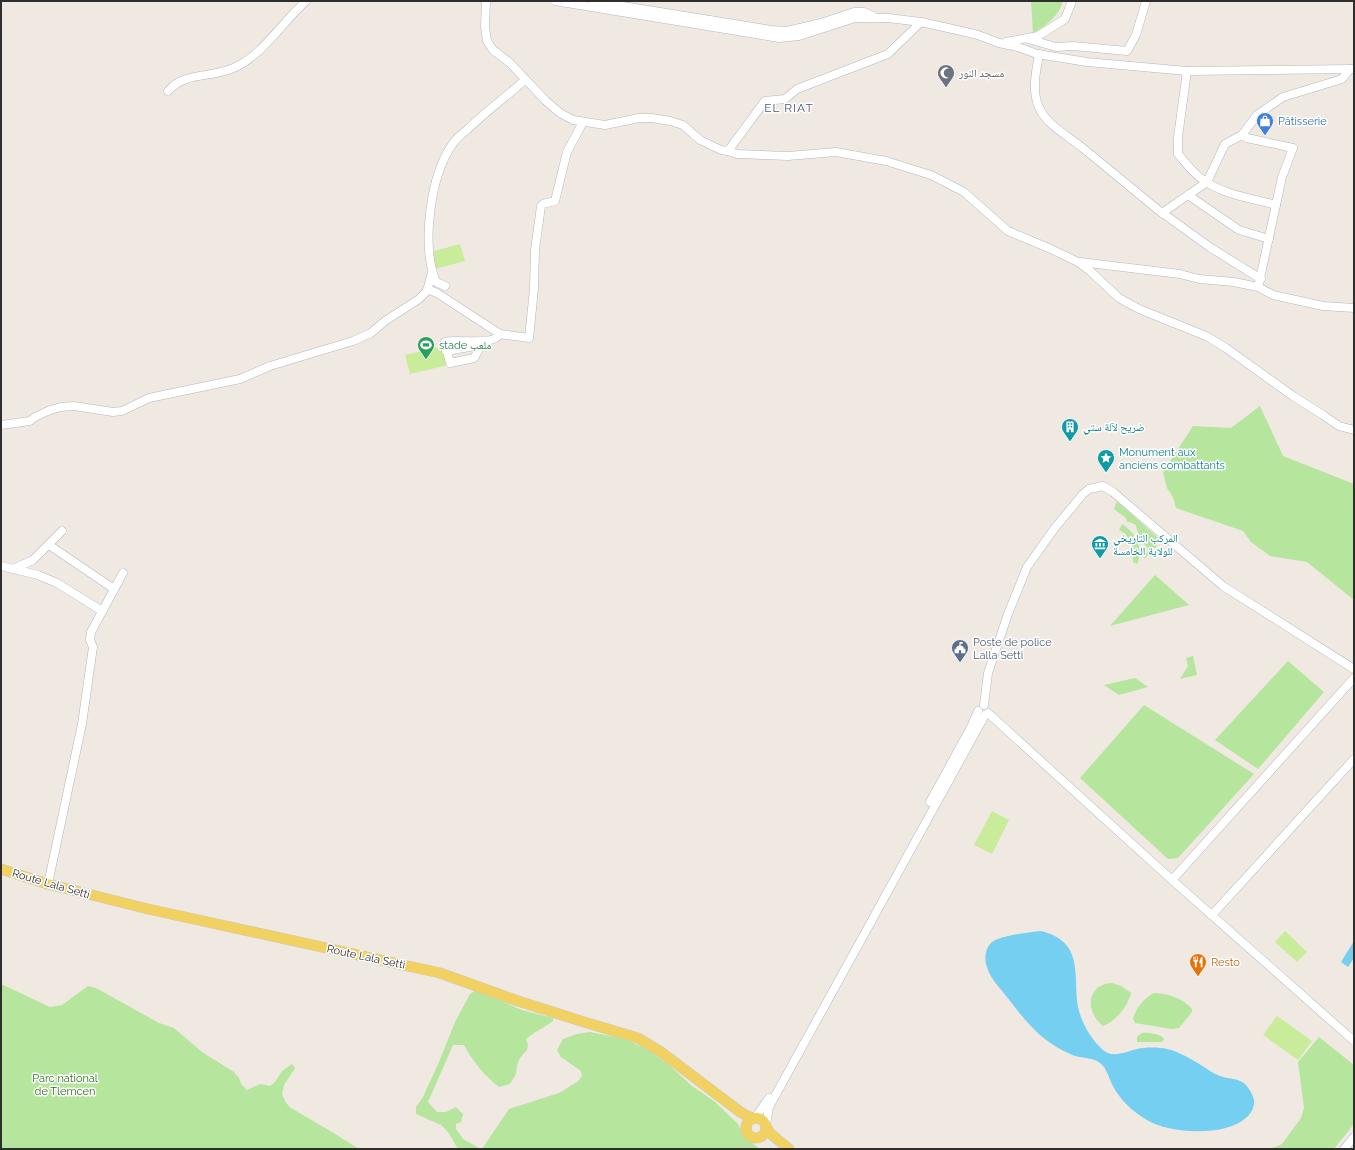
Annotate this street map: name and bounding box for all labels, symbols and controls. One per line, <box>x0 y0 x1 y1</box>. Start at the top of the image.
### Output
mosque icon: مسجد النور <box>936 63 956 88</box>
place label: مسجد النور <box>958 67 1004 80</box>
district label: EL RIAT <box>764 101 814 115</box>
shop icon: Pâtisserie <box>1255 111 1275 136</box>
place label: Pâtisserie <box>1278 115 1327 128</box>
sports icon: stade ملعب <box>416 335 436 360</box>
place label: stade ملعب <box>439 339 491 352</box>
building icon: ضريح لآلة ستي <box>1060 417 1080 442</box>
place label: ضريح لآلة ستي <box>1083 421 1145 435</box>
place label: Monument aux anciens combattants <box>1119 446 1225 472</box>
place icon: Monument aux anciens combattants <box>1096 448 1116 473</box>
place label: المركب التاريخي للولاية الخامسة <box>1113 532 1178 558</box>
museum icon: المركب التاريخي للولاية الخامسة <box>1090 534 1110 559</box>
place label: Poste de police Lalla Setti <box>973 636 1052 662</box>
public building icon: Poste de police Lalla Setti <box>950 638 970 663</box>
street label: Route Lala Setti <box>11 867 91 901</box>
street label: Route Lala Setti <box>326 942 406 972</box>
restaurant icon: Resto <box>1188 952 1208 977</box>
place label: Resto <box>1211 956 1240 969</box>
park label: Parc national de Tlemcen <box>32 1072 98 1098</box>

